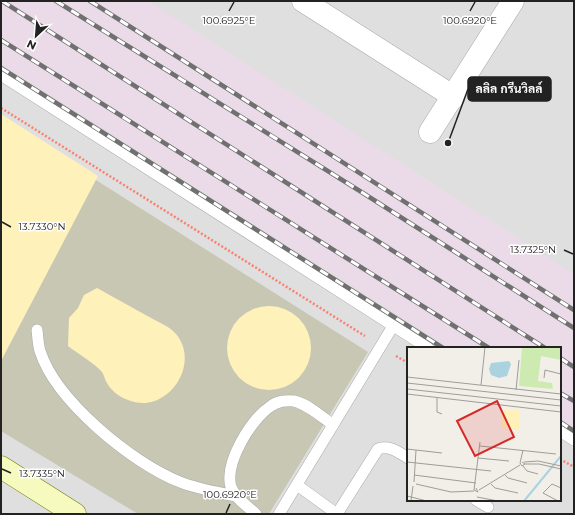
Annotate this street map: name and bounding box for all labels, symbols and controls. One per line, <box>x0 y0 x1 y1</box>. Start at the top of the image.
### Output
text: 100.6925°E <box>203 14 256 27</box>
text: 100.6920°E <box>443 14 497 27</box>
north arrow <box>16 16 56 56</box>
text: N <box>25 37 39 53</box>
callout: ลลิล กรีนวิลล์ <box>468 77 551 101</box>
text: ลลิล กรีนวิลล์ <box>476 81 543 96</box>
text: 13.7330°N <box>18 220 66 233</box>
text: 13.7325°N <box>510 243 556 256</box>
inset map <box>407 347 561 501</box>
text: 13.7335°N <box>19 467 65 480</box>
text: 100.6920°E <box>203 488 257 501</box>

